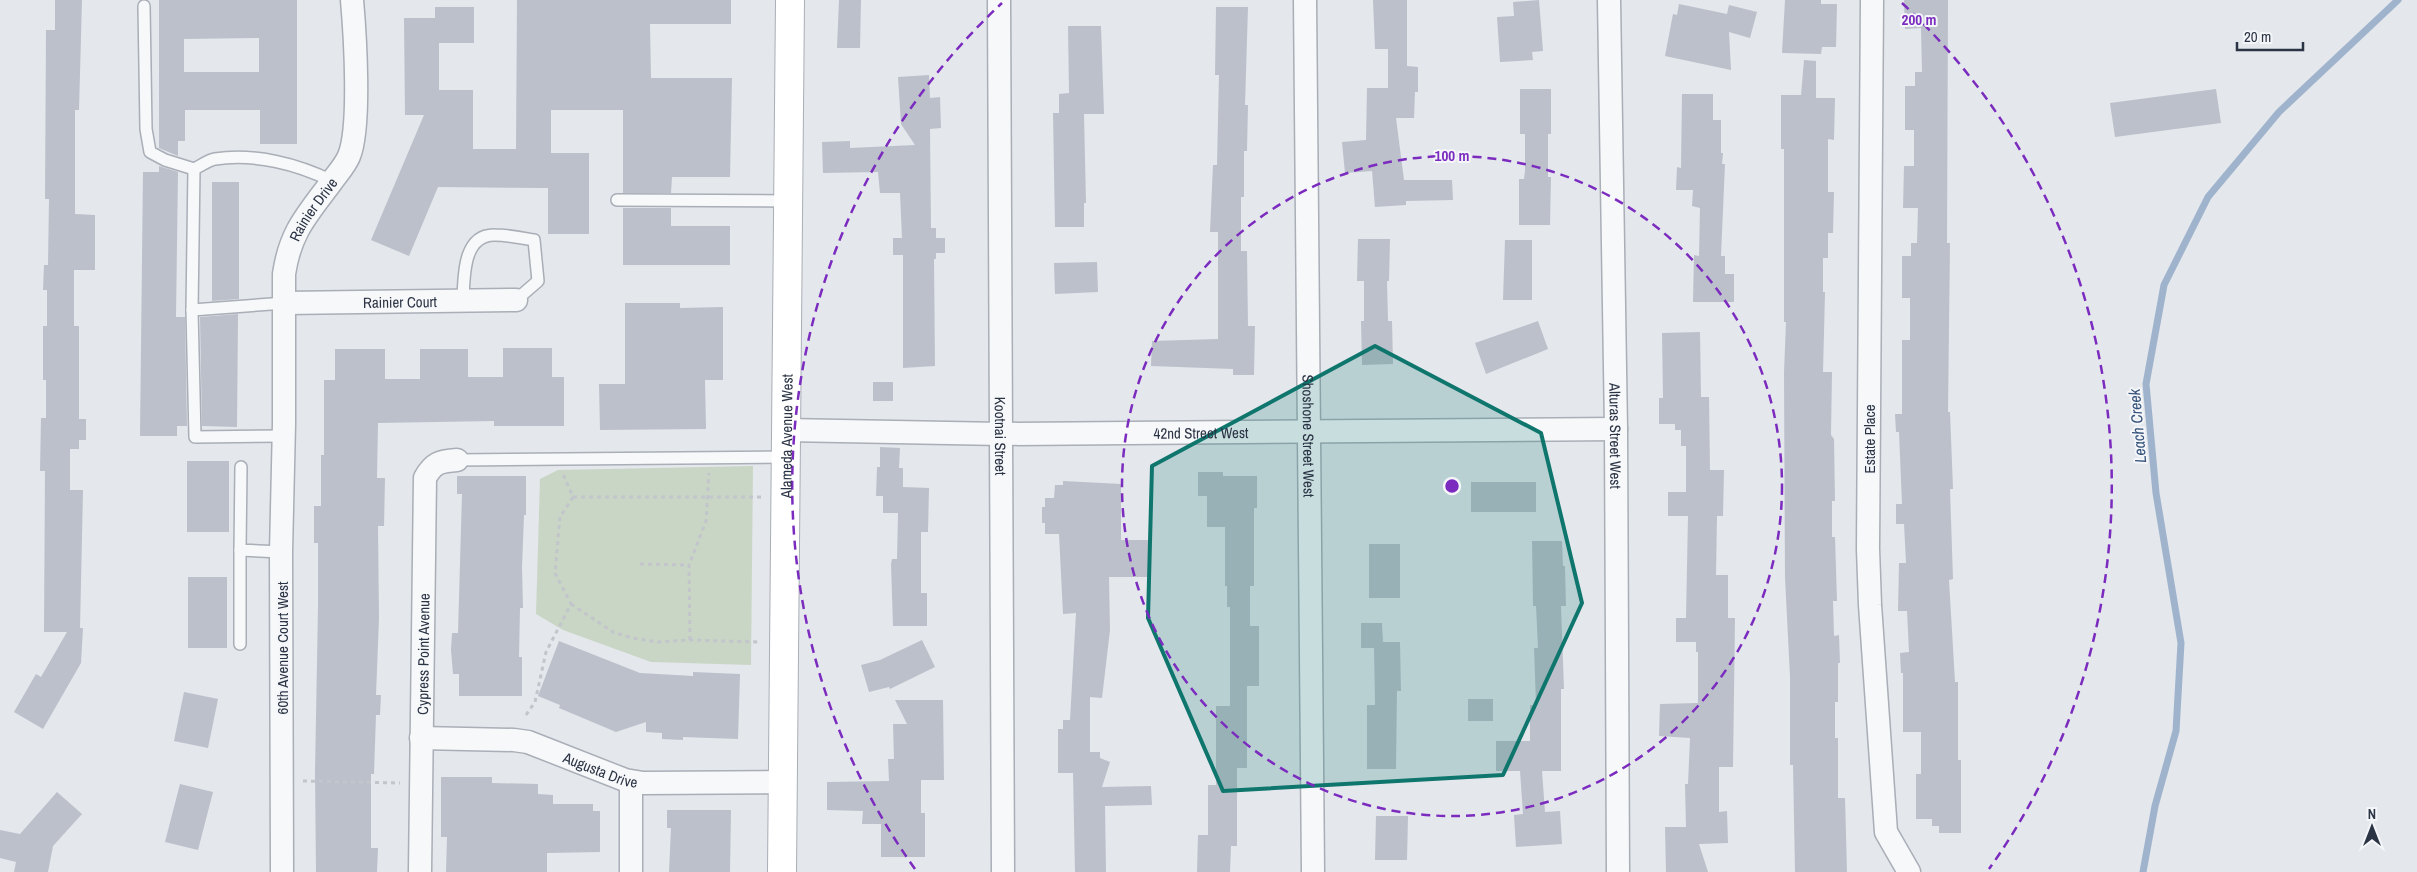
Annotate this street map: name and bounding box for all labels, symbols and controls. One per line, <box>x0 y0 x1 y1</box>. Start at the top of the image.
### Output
text: 200 m <box>1902 9 1936 30</box>
scale bar <box>2237 20 2303 52</box>
text: 20 m <box>2244 26 2271 47</box>
text: 100 m <box>1435 145 1469 166</box>
street label: Rainier Drive <box>284 173 342 244</box>
street label: Rainier Court <box>363 291 438 312</box>
street label: Alameda Avenue West <box>775 373 797 499</box>
street label: Shoshone Street West <box>1298 374 1320 498</box>
street label: Alturas Street West <box>1605 382 1627 489</box>
water label: Leach Creek <box>2123 388 2151 464</box>
street label: Kootnai Street <box>990 397 1012 476</box>
street label: Estate Place <box>1859 404 1880 474</box>
street label: 42nd Street West <box>1153 421 1249 443</box>
centre of rings <box>1443 477 1461 495</box>
street label: 60th Avenue Court West <box>272 581 293 714</box>
street label: Cypress Point Avenue <box>411 593 434 715</box>
street label: Augusta Drive <box>559 746 639 792</box>
north arrow <box>2347 802 2397 852</box>
text: N <box>2368 805 2376 823</box>

